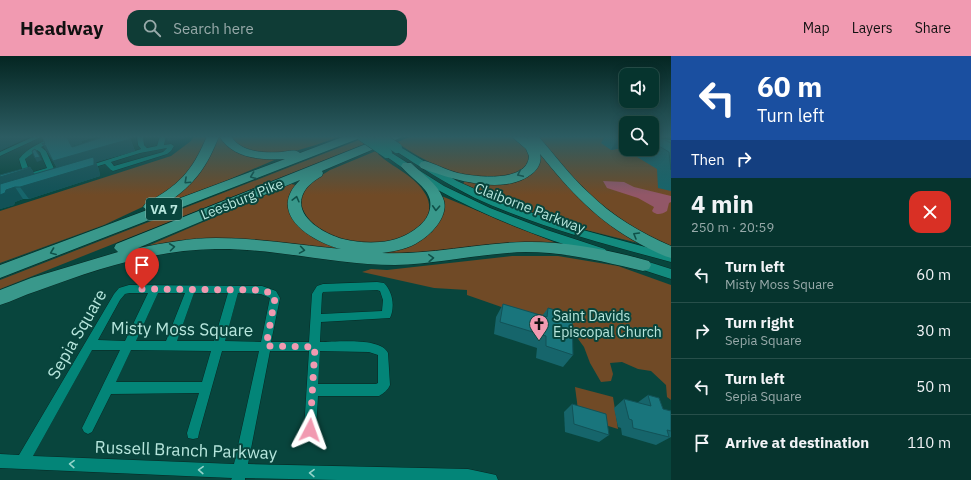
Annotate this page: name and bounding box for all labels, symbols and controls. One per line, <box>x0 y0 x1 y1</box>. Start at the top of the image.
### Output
search box <box>127 10 407 46</box>
text: Headway <box>20 16 103 40</box>
icon: search <box>141 17 163 39</box>
text: Search here <box>173 19 254 38</box>
text: Map <box>803 19 830 37</box>
text: Layers <box>852 19 893 37</box>
text: Share <box>915 19 951 37</box>
map controls <box>619 68 659 156</box>
button: sound <box>619 68 659 108</box>
text: 60 m <box>757 68 822 105</box>
icon: left <box>691 72 743 124</box>
text: Turn left <box>757 104 825 127</box>
button: search <box>619 116 659 156</box>
icon: right <box>733 148 755 170</box>
text: Then <box>691 150 725 169</box>
one-way arrow <box>517 169 525 177</box>
one-way arrow <box>250 171 257 179</box>
street label: Leesburg Pike <box>198 174 286 224</box>
one-way arrow <box>184 177 191 184</box>
street label: Claiborne Parkway <box>472 179 588 237</box>
text: 4 min <box>691 188 754 220</box>
button: close <box>909 191 951 233</box>
one-way arrow <box>291 195 299 202</box>
road number: VA 7 <box>146 198 182 220</box>
one-way arrow <box>432 204 441 211</box>
text: 250 m · 20:59 <box>691 219 774 236</box>
one-way arrow <box>633 233 640 240</box>
one-way arrow <box>169 243 175 252</box>
one-way arrow <box>299 245 305 253</box>
one-way arrow <box>50 247 57 255</box>
pin <box>125 248 159 289</box>
icon: arrive <box>131 254 153 276</box>
one-way arrow <box>428 254 434 262</box>
text: Turn left <box>725 257 785 276</box>
icon: left <box>691 264 713 286</box>
text: 60 m <box>916 265 951 284</box>
text: Misty Moss Square <box>725 276 834 293</box>
street label: Sepia Square <box>42 285 112 383</box>
place label: Saint Davids Episcopal Church <box>553 307 662 341</box>
church icon: Saint Davids Episcopal Church <box>528 313 550 341</box>
text: Turn right <box>725 313 794 332</box>
street label: Misty Moss Square <box>111 317 253 341</box>
icon: right <box>691 320 713 342</box>
text: 30 m <box>916 321 951 340</box>
text: Sepia Square <box>725 332 802 349</box>
text: Turn left <box>725 369 785 388</box>
icon: left <box>691 376 713 398</box>
text: 50 m <box>916 377 951 396</box>
text: Sepia Square <box>725 388 802 405</box>
position arrow <box>289 409 331 451</box>
icon: arrive <box>691 432 713 454</box>
text: Arrive at destination <box>725 433 869 452</box>
text: 110 m <box>907 433 951 452</box>
street label: Russell Branch Parkway <box>94 436 278 464</box>
one-way arrow <box>69 460 75 468</box>
one-way arrow <box>198 465 204 474</box>
one-way arrow <box>309 468 315 477</box>

